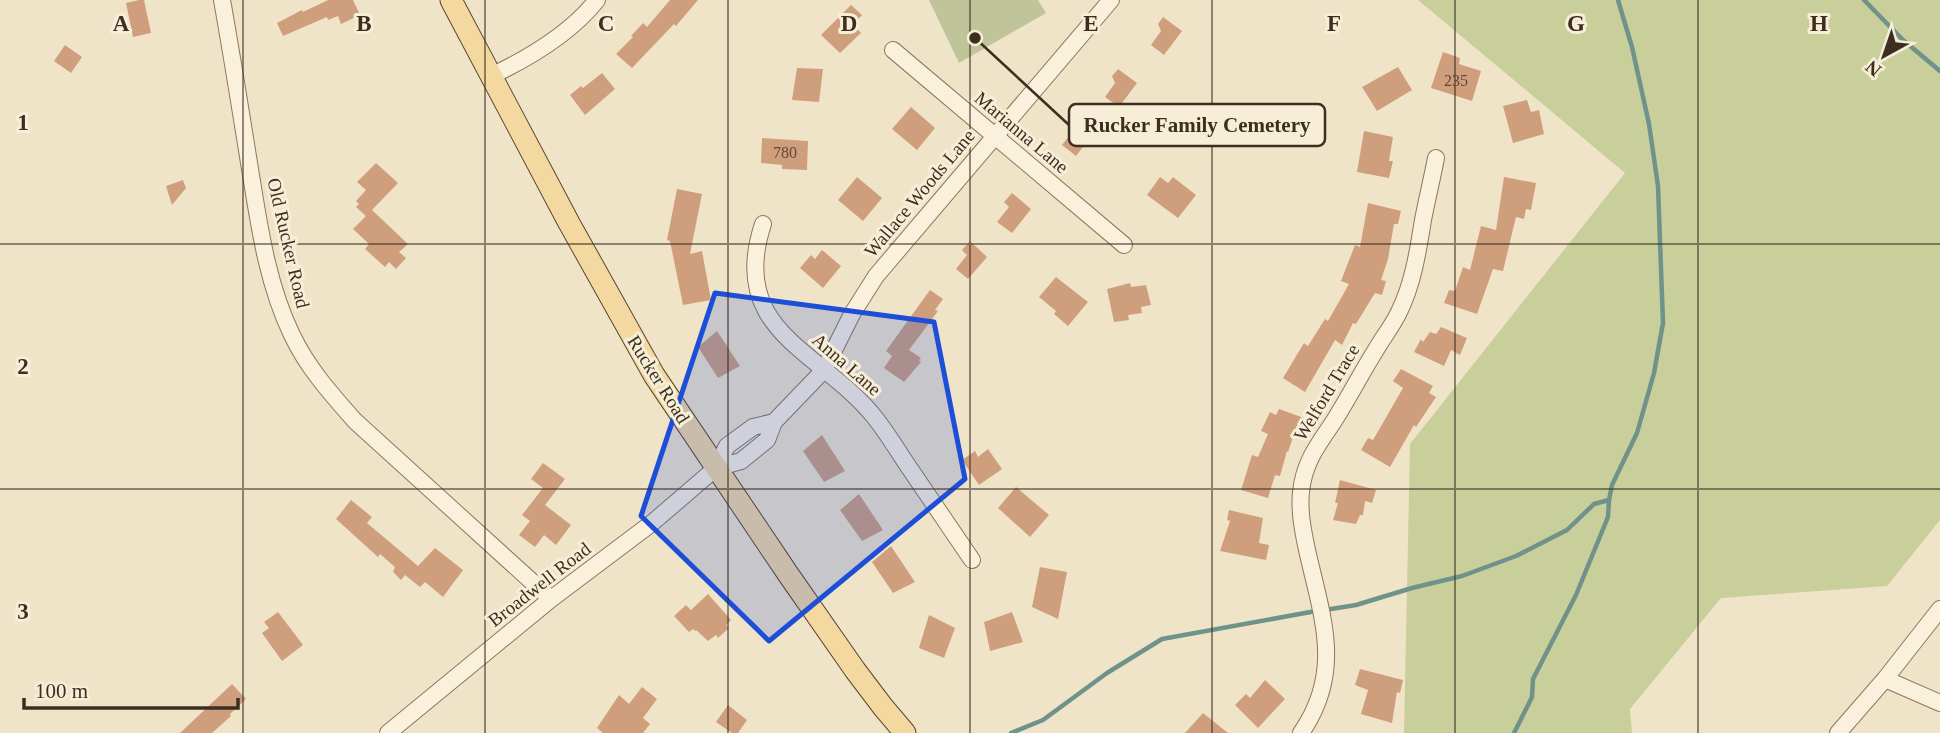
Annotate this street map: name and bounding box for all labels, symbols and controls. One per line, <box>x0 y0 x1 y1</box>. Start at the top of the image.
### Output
text: A <box>113 11 130 36</box>
text: B <box>356 11 372 36</box>
text: C <box>598 11 614 36</box>
text: D <box>841 11 857 36</box>
text: E <box>1083 11 1099 36</box>
text: F <box>1327 11 1341 36</box>
text: G <box>1567 11 1585 36</box>
text: H <box>1810 11 1828 36</box>
north arrow <box>1849 21 1919 91</box>
text: N <box>1861 56 1885 81</box>
house number: 235 <box>1444 72 1468 89</box>
street label: Marianna Lane <box>971 87 1073 178</box>
callout: Rucker Family Cemetery <box>1069 104 1325 146</box>
text: 1 <box>17 110 29 135</box>
text: Rucker Family Cemetery <box>1083 113 1311 137</box>
street label: Wallace Woods Lane <box>860 125 979 261</box>
house number: 780 <box>773 144 797 161</box>
street label: Old Rucker Road <box>263 176 314 311</box>
street label: Anna Lane <box>808 329 885 400</box>
street label: Rucker Road <box>623 331 694 428</box>
street label: Welford Trace <box>1289 340 1363 444</box>
text: 2 <box>17 354 29 379</box>
street label: Broadwell Road <box>484 538 595 631</box>
text: 3 <box>17 599 29 624</box>
scale bar <box>24 666 238 710</box>
text: 100 m <box>35 679 88 703</box>

